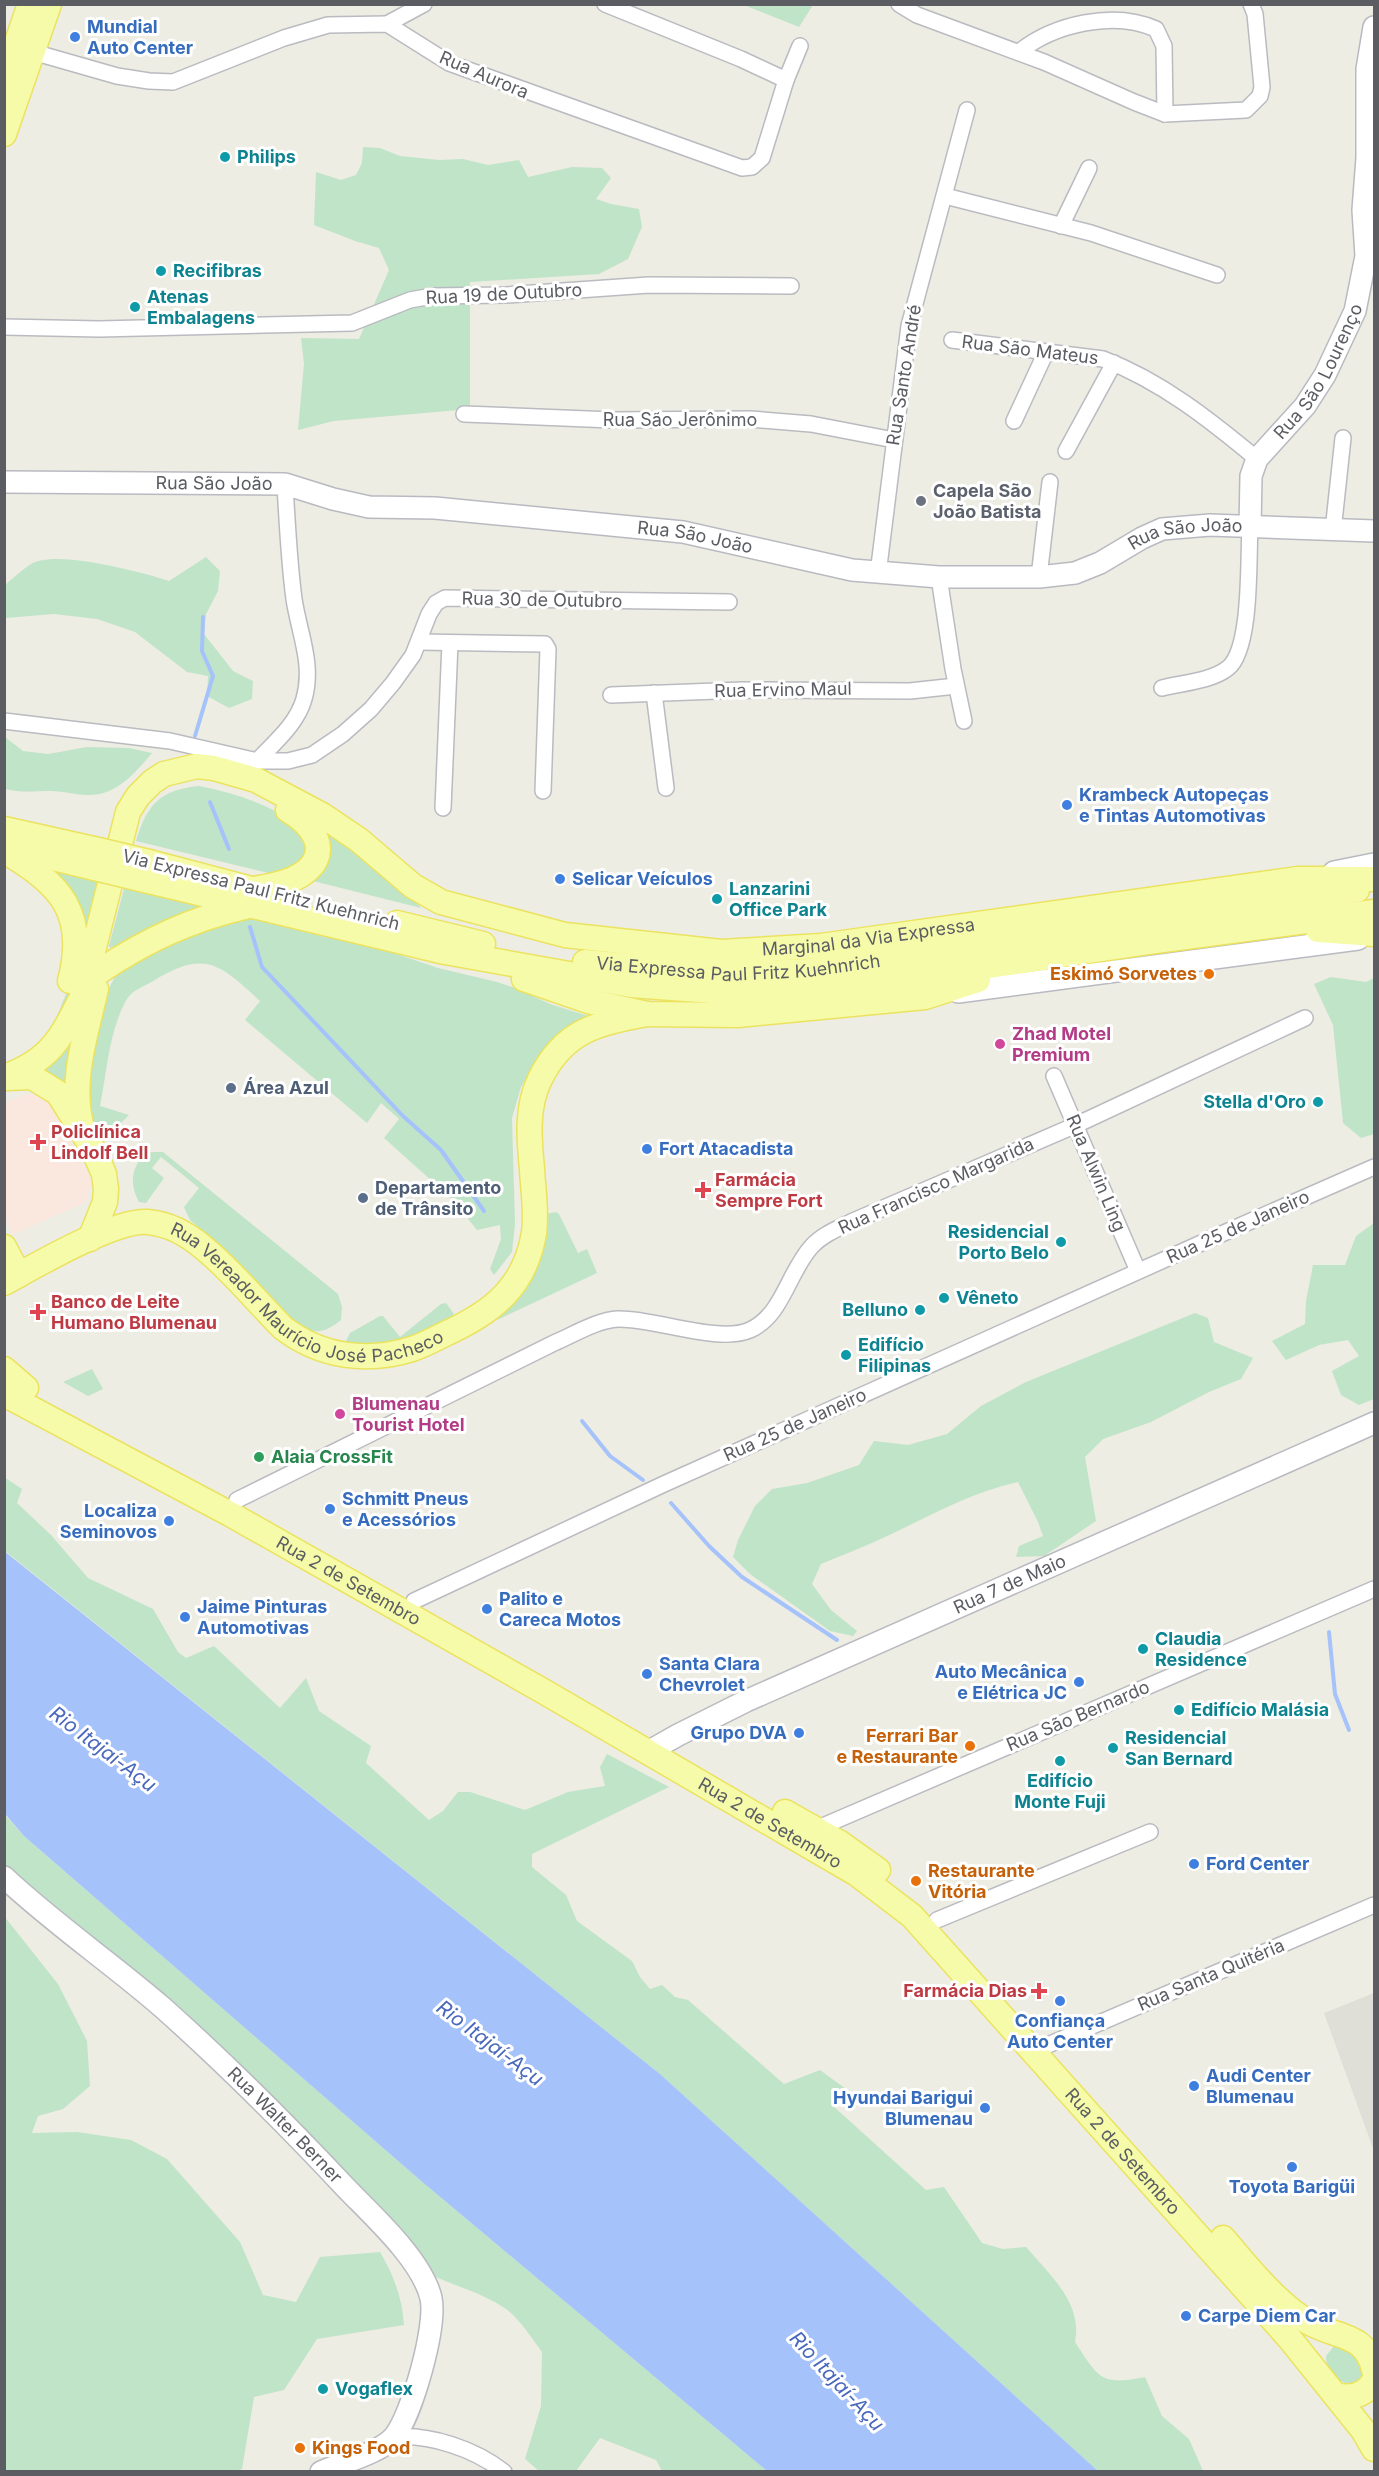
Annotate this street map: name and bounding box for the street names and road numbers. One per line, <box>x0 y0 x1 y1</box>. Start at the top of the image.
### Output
street label: Rua Aurora <box>437 46 532 103</box>
street label: Rua 19 de Outubro <box>425 279 583 308</box>
street label: Rua São Lourenço <box>1269 302 1366 443</box>
street label: Rua Santo André <box>882 303 925 447</box>
street label: Rua São Mateus <box>960 331 1100 368</box>
street label: Rua São Jerônimo <box>603 409 757 430</box>
street label: Rua São João <box>155 472 273 494</box>
street label: Rua São João <box>1124 514 1243 554</box>
street label: Rua São João <box>636 517 755 557</box>
street label: Rua 30 de Outubro <box>461 588 623 611</box>
street label: Rua Ervino Maul <box>714 678 852 701</box>
street label: Via Expressa Paul Fritz Kuehnrich <box>120 845 402 934</box>
street label: Marginal da Via Expressa <box>761 914 976 960</box>
street label: Via Expressa Paul Fritz Kuehnrich <box>595 950 882 985</box>
street label: Rua Alwin Ling <box>1062 1111 1131 1235</box>
street label: Rua Francisco Margarida <box>835 1133 1037 1238</box>
street label: Rua 25 de Janeiro <box>1163 1186 1312 1267</box>
street label: Rua Vereador Maurício José Pacheco <box>167 1218 447 1366</box>
street label: Rua 25 de Janeiro <box>720 1384 869 1465</box>
street label: Rua 2 de Setembro <box>273 1531 425 1630</box>
street label: Rua 7 de Maio <box>950 1550 1069 1618</box>
street label: Rua São Bernardo <box>1003 1676 1152 1755</box>
street label: Rua 2 de Setembro <box>695 1773 846 1873</box>
street label: Rua Santa Quitéria <box>1134 1934 1287 2015</box>
street label: Rua Walter Berner <box>223 2062 347 2187</box>
street label: Rua 2 de Setembro <box>1061 2084 1185 2219</box>

